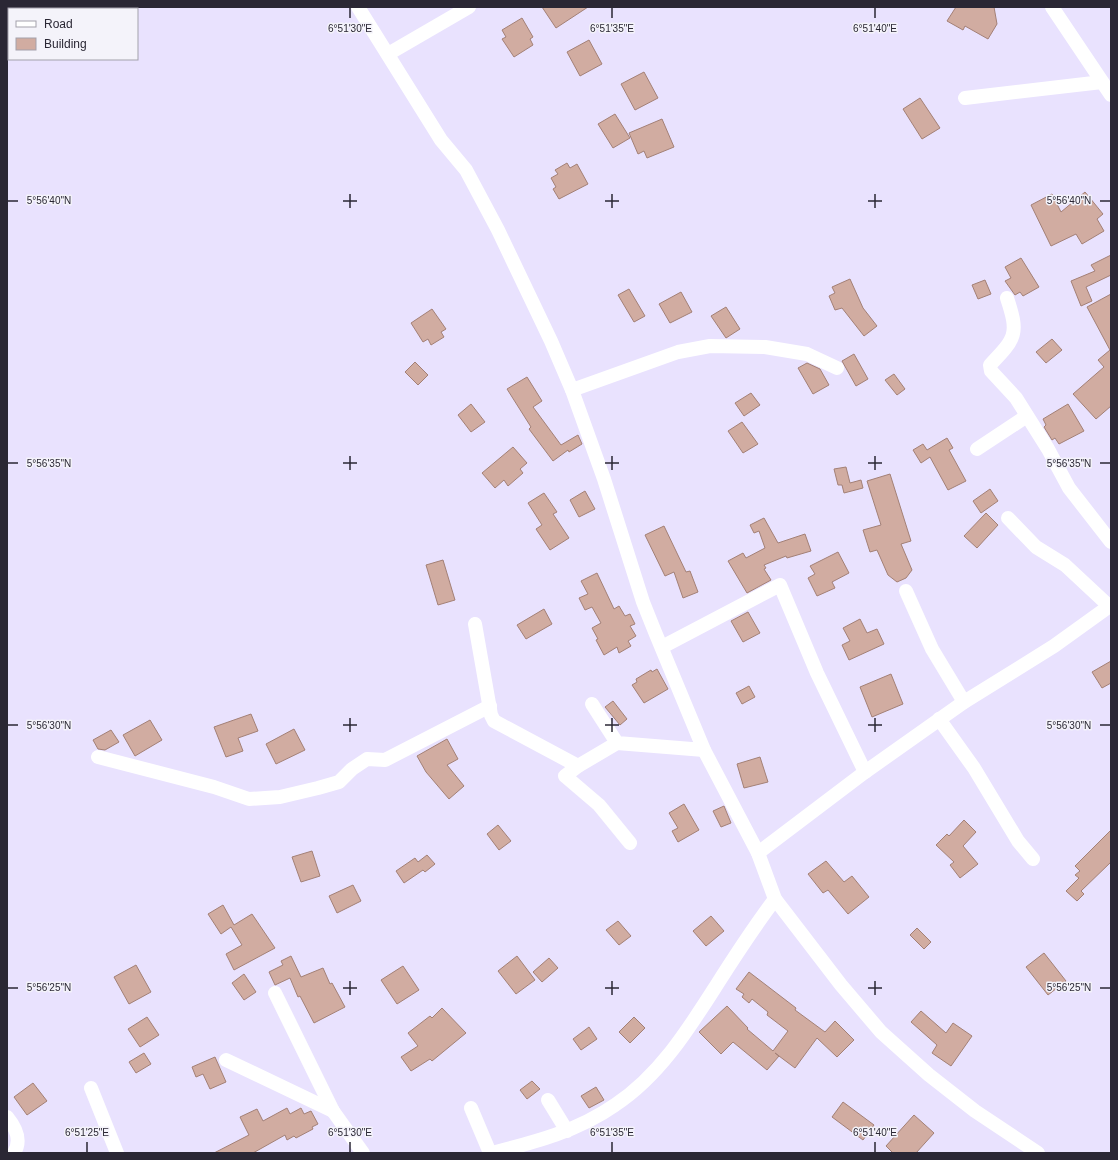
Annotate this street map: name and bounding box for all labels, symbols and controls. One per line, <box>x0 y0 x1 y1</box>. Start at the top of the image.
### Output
legend <box>8 8 138 60</box>
text: Road <box>44 17 73 31</box>
text: 6°51'30"E <box>328 23 372 34</box>
text: 6°51'35"E <box>590 23 634 34</box>
text: 6°51'40"E <box>853 23 897 34</box>
text: Building <box>44 37 87 51</box>
text: 5°56'40"N <box>27 195 71 206</box>
text: 5°56'40"N <box>1047 195 1091 206</box>
text: 5°56'35"N <box>27 458 71 469</box>
text: 5°56'35"N <box>1047 458 1091 469</box>
text: 5°56'30"N <box>27 720 71 731</box>
text: 5°56'30"N <box>1047 720 1091 731</box>
text: 5°56'25"N <box>27 982 71 993</box>
text: 5°56'25"N <box>1047 982 1091 993</box>
text: 6°51'25"E <box>65 1127 109 1138</box>
text: 6°51'30"E <box>328 1127 372 1138</box>
text: 6°51'35"E <box>590 1127 634 1138</box>
text: 6°51'40"E <box>853 1127 897 1138</box>

